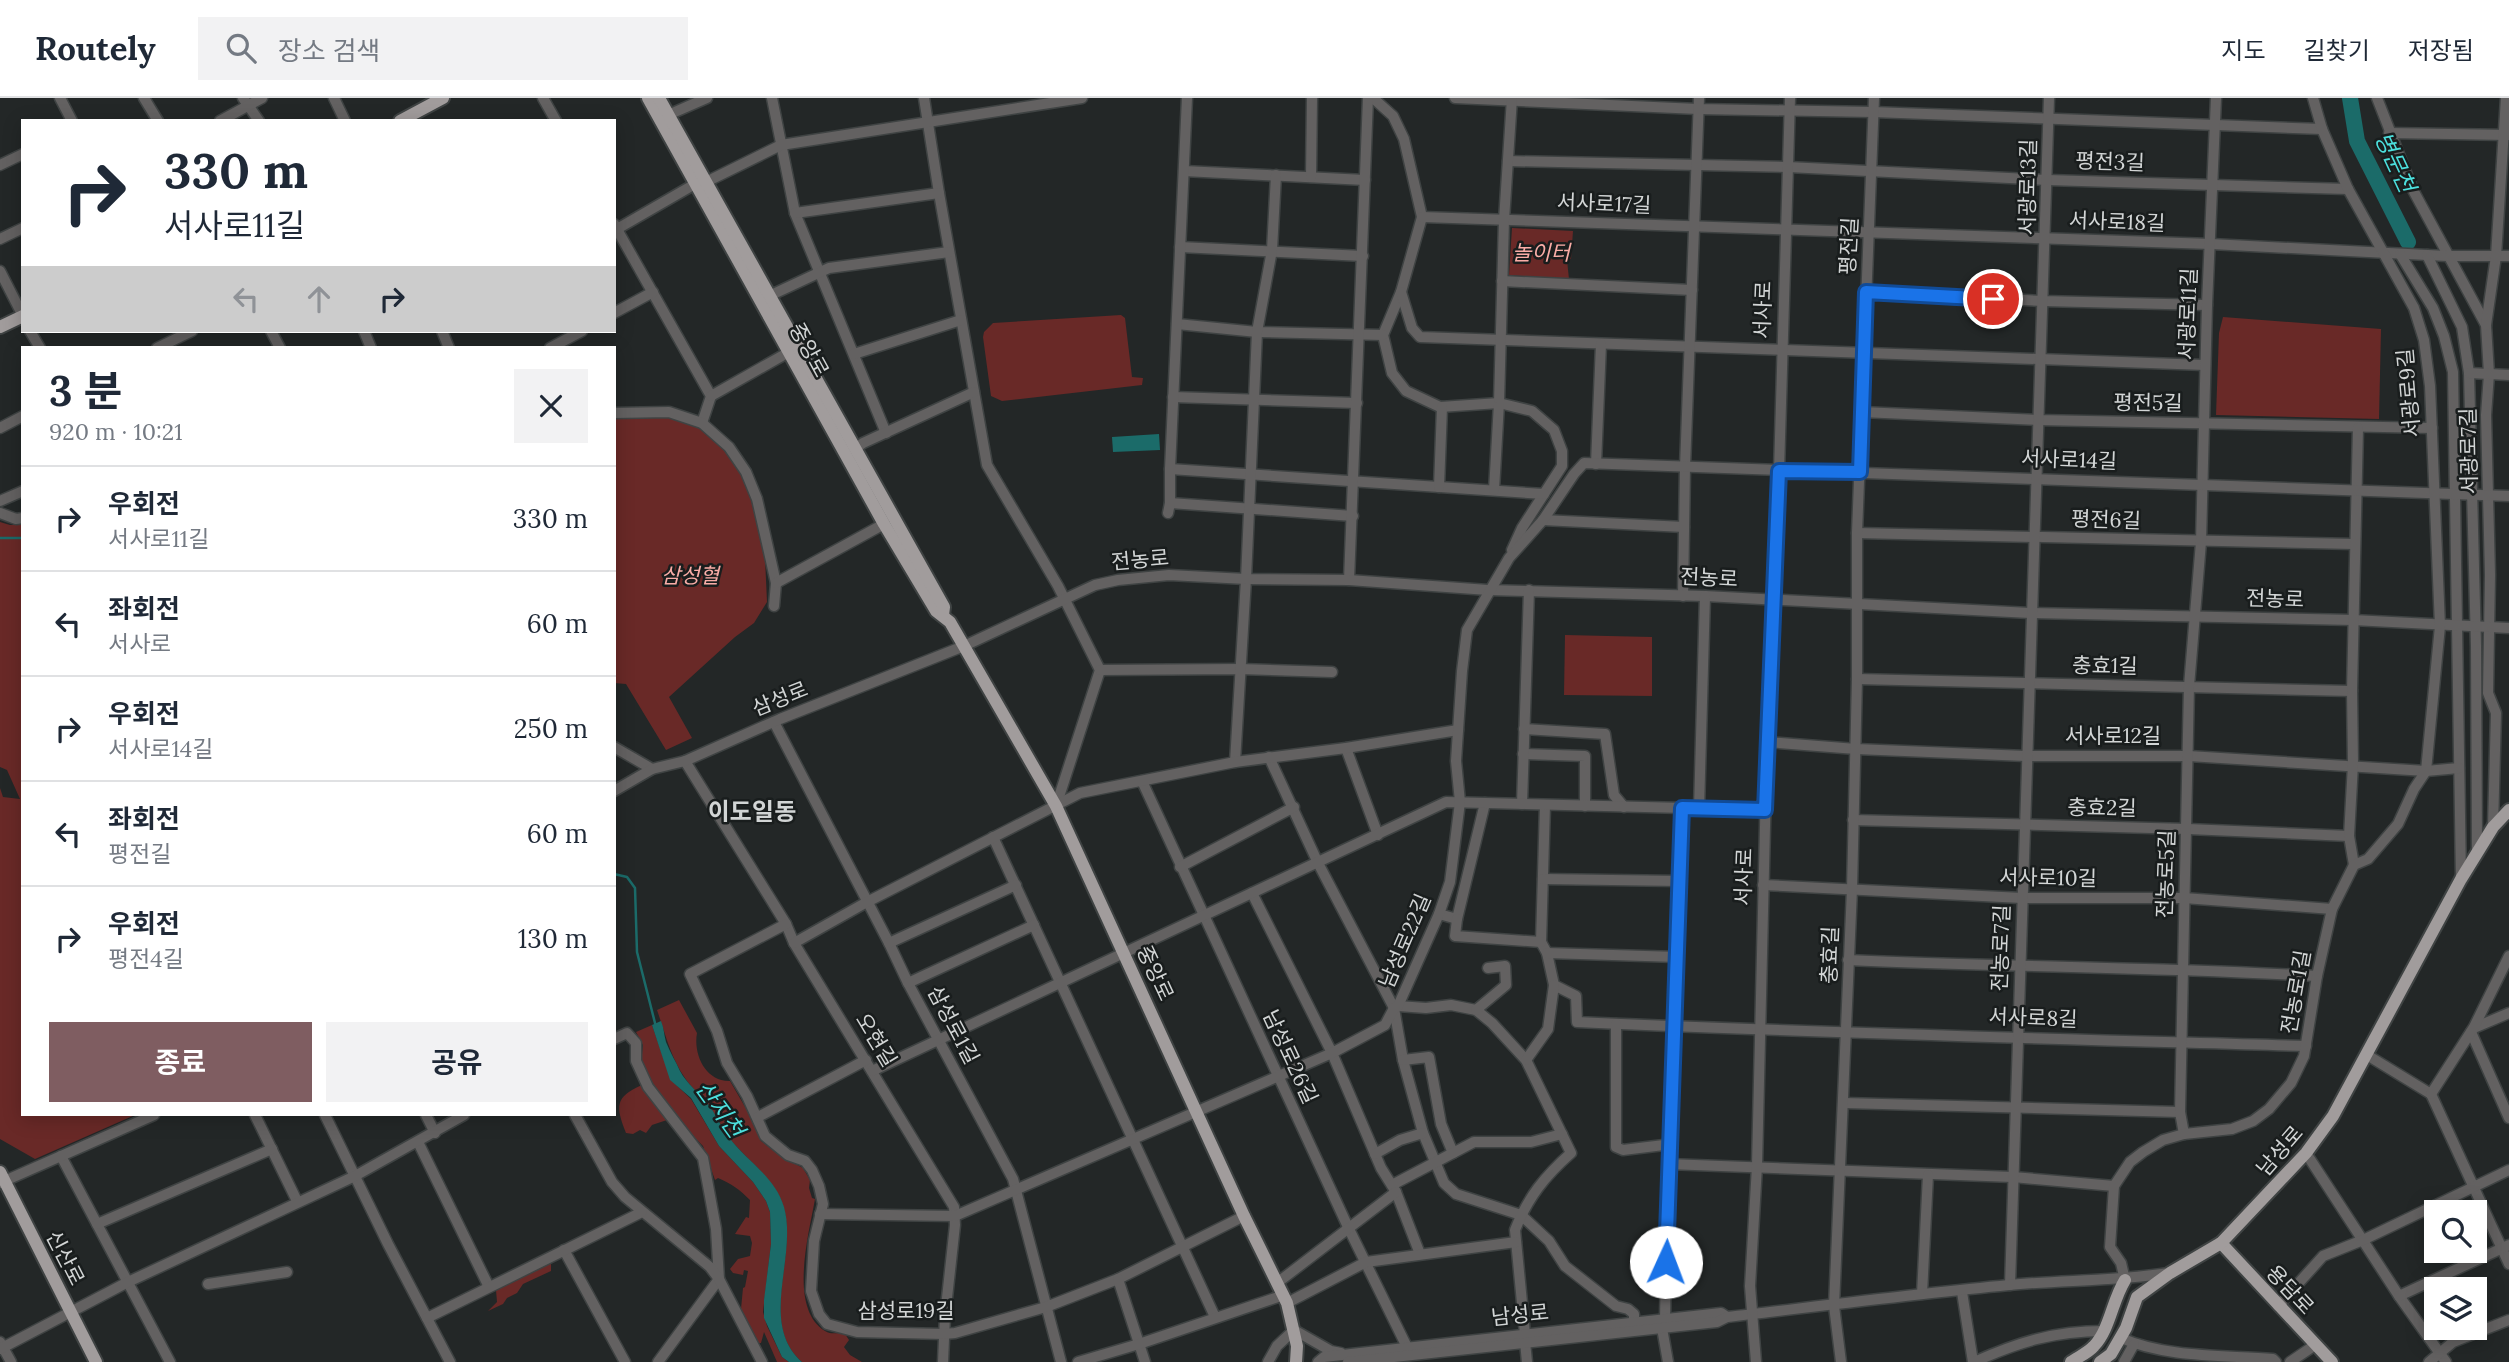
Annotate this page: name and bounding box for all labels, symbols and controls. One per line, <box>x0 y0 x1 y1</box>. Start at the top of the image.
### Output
search box <box>198 17 688 80</box>
text: Routely <box>35 27 156 69</box>
icon: search <box>222 29 260 67</box>
text: 장소 검색 <box>278 34 380 67</box>
text: 지도 <box>2221 35 2266 66</box>
text: 길찾기 <box>2304 35 2370 66</box>
text: 저장됨 <box>2408 35 2474 66</box>
water label: 병문천 <box>2369 127 2423 199</box>
street label: 서광로13길 <box>2013 138 2042 236</box>
text: 330 m <box>164 139 308 201</box>
icon: right <box>49 147 140 238</box>
street label: 평전3길 <box>2075 147 2145 176</box>
street label: 서사로17길 <box>1556 188 1652 219</box>
text: 서사로11길 <box>164 205 305 246</box>
street label: 서사로18길 <box>2068 206 2166 237</box>
street label: 평전길 <box>1834 216 1863 276</box>
park label: 놀이터 <box>1512 239 1573 266</box>
street label: 서광로11길 <box>2172 267 2203 361</box>
pin <box>1963 269 2023 329</box>
icon: left <box>227 280 265 318</box>
icon: ahead <box>300 280 338 318</box>
icon: right <box>373 280 411 318</box>
icon: arrive <box>1974 280 2012 318</box>
street label: 서사로 <box>1748 281 1777 339</box>
street label: 중앙로 <box>784 318 835 382</box>
street label: 서광로9길 <box>2391 347 2426 439</box>
text: 3 분 <box>49 364 122 418</box>
button: close <box>514 369 588 443</box>
street label: 평전5길 <box>2113 388 2183 417</box>
street label: 서광로7길 <box>2454 407 2483 495</box>
text: 920 m · 10:21 <box>49 417 183 446</box>
street label: 서사로14길 <box>2020 444 2118 475</box>
text: 우회전 <box>108 487 180 520</box>
icon: right <box>49 500 87 538</box>
text: 330 m <box>513 502 588 535</box>
street label: 평전6길 <box>2071 505 2142 534</box>
text: 서사로11길 <box>108 524 209 553</box>
street label: 전농로 <box>1110 544 1170 575</box>
park label: 삼성혈 <box>661 562 721 589</box>
street label: 전농로 <box>1679 563 1739 592</box>
street label: 전농로 <box>2246 584 2304 613</box>
text: 좌회전 <box>108 592 180 625</box>
icon: left <box>49 605 87 643</box>
text: 60 m <box>527 607 588 640</box>
text: 서사로 <box>108 629 171 658</box>
street label: 충효1길 <box>2072 651 2138 680</box>
street label: 삼성로 <box>748 675 812 722</box>
text: 우회전 <box>108 697 180 730</box>
icon: right <box>49 710 87 748</box>
text: 250 m <box>514 712 588 745</box>
street label: 서사로12길 <box>2065 722 2161 749</box>
text: 서사로14길 <box>108 734 213 763</box>
street label: 충효2길 <box>2067 793 2137 822</box>
district label: 이도일동 <box>708 796 796 827</box>
text: 좌회전 <box>108 802 180 835</box>
icon: left <box>49 815 87 853</box>
text: 60 m <box>527 817 588 850</box>
street label: 전농로5길 <box>2150 829 2181 919</box>
text: 평전길 <box>108 839 171 868</box>
street label: 서사로 <box>1729 848 1758 906</box>
street label: 서사로10길 <box>1999 863 2097 892</box>
street label: 남성로22길 <box>1373 890 1436 992</box>
street label: 전농로7길 <box>1985 904 2016 992</box>
text: 우회전 <box>108 907 180 940</box>
icon: right <box>49 920 87 958</box>
text: 130 m <box>518 922 588 955</box>
street label: 충효길 <box>1815 926 1844 984</box>
street label: 중앙로 <box>1131 941 1180 1005</box>
text: 평전4길 <box>108 944 184 973</box>
street label: 전농로1길 <box>2275 948 2316 1036</box>
street label: 삼성로1길 <box>922 981 985 1069</box>
street label: 서사로8길 <box>1988 1002 2078 1033</box>
street label: 남성로26길 <box>1257 1005 1324 1108</box>
street label: 오현길 <box>850 1008 903 1072</box>
button: 종료 <box>49 1022 312 1102</box>
button: 공유 <box>326 1022 588 1102</box>
water label: 산지천 <box>690 1075 752 1145</box>
street label: 남성로 <box>2250 1120 2309 1181</box>
map controls <box>2424 1200 2487 1340</box>
button: search <box>2424 1200 2487 1263</box>
position arrow <box>1629 1225 1703 1299</box>
street label: 신산로 <box>40 1226 91 1290</box>
street label: 용담로 <box>2261 1259 2320 1320</box>
button: layers <box>2424 1277 2487 1340</box>
street label: 삼성로19길 <box>857 1297 955 1324</box>
street label: 남성로 <box>1490 1298 1550 1331</box>

